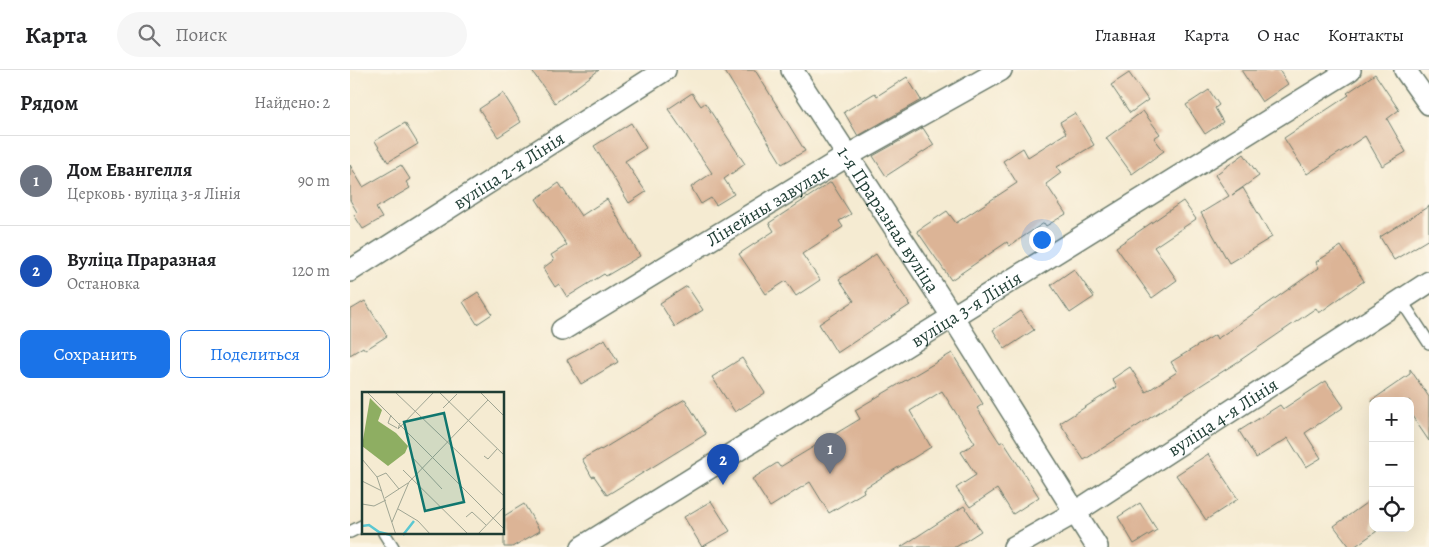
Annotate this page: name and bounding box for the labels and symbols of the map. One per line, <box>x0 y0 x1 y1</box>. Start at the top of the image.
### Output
street label: вуліца 2-я Лінія <box>448 125 570 216</box>
street label: 1-я Праразная вуліца <box>831 141 946 298</box>
street label: Лінейны завулак <box>701 159 833 253</box>
your location <box>1029 227 1055 253</box>
street label: вуліца 3-я Лінія <box>906 265 1027 354</box>
street label: вуліца 4-я Лінія <box>1163 372 1283 463</box>
inset map <box>362 392 505 534</box>
pin: 1 <box>814 433 846 474</box>
pin: 2 <box>707 444 739 485</box>

